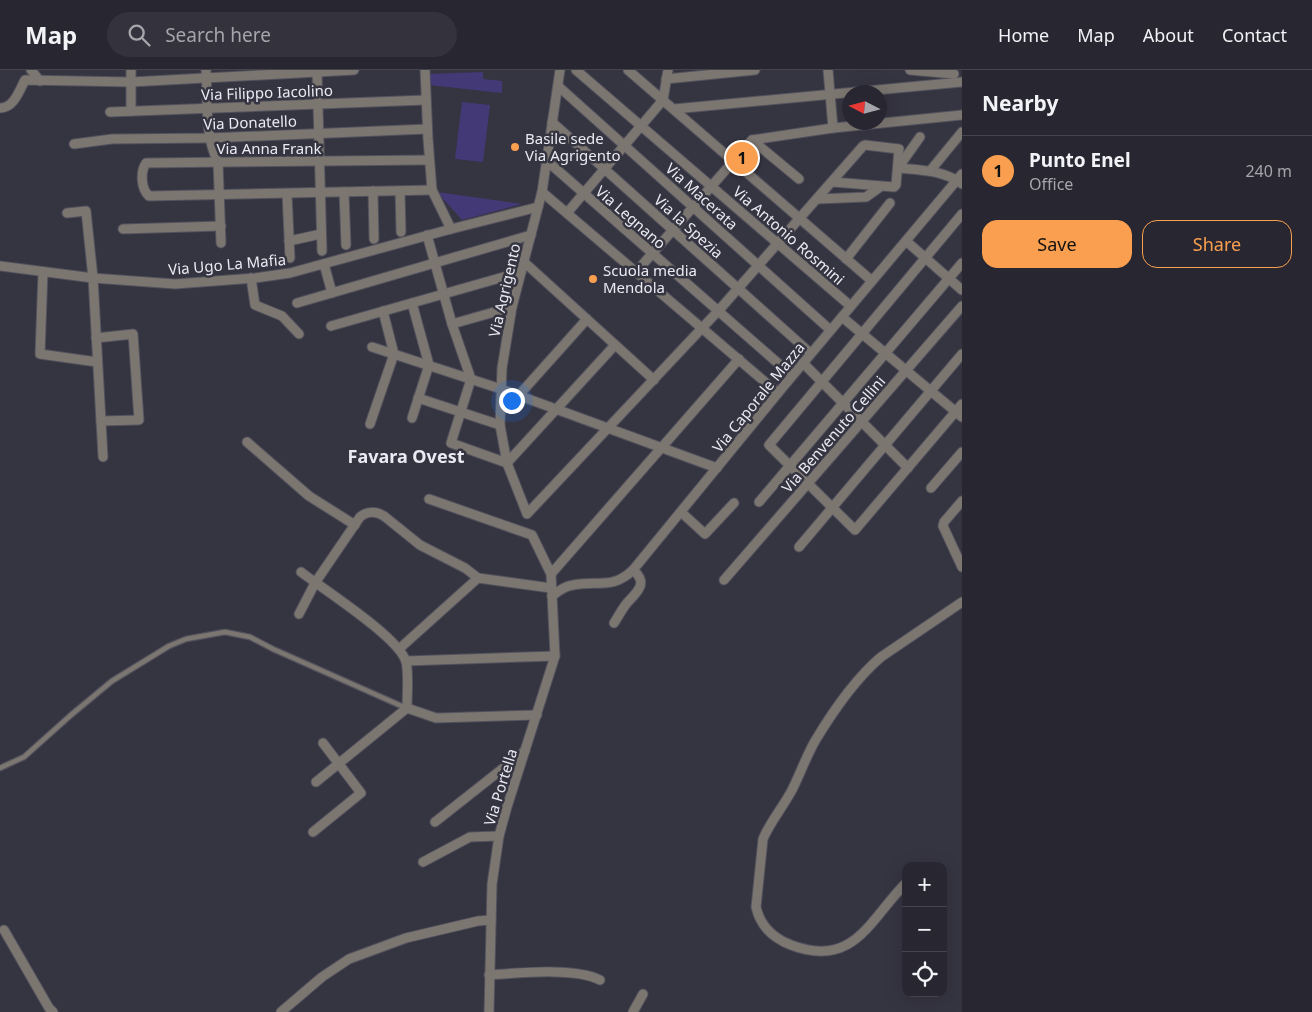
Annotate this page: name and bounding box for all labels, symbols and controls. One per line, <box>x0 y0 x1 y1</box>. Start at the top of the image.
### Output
search box <box>107 12 457 57</box>
text: Map <box>25 18 77 51</box>
icon: search <box>125 21 153 49</box>
text: Search here <box>165 22 271 48</box>
text: Home <box>998 23 1049 47</box>
text: Map <box>1077 23 1115 47</box>
text: About <box>1143 23 1194 47</box>
text: Contact <box>1222 23 1287 47</box>
street label: Via Filippo Iacolino <box>201 80 333 104</box>
north arrow <box>842 85 887 130</box>
text: Nearby <box>982 89 1058 117</box>
street label: Via Donatello <box>203 110 297 134</box>
place label: Basile sede Via Agrigento <box>525 128 621 165</box>
street label: Via Anna Frank <box>216 138 322 158</box>
pin: 1 <box>726 139 758 177</box>
marker: Basile sede Via Agrigento <box>509 141 521 153</box>
text: Punto Enel <box>1029 147 1131 173</box>
street label: Via Macerata <box>661 158 743 234</box>
text: 1 <box>993 160 1003 182</box>
text: 240 m <box>1245 160 1292 182</box>
text: Office <box>1029 173 1073 195</box>
street label: Via Legnano <box>592 181 670 253</box>
street label: Via Antonio Rosmini <box>729 181 849 289</box>
street label: Via la Spezia <box>650 190 728 262</box>
button: Save <box>982 220 1132 268</box>
button: Share <box>1142 220 1292 268</box>
street label: Via Agrigento <box>484 241 524 339</box>
street label: Via Ugo La Mafia <box>167 249 287 279</box>
place label: Scuola media Mendola <box>603 260 697 297</box>
marker: Scuola media Mendola <box>587 273 599 285</box>
street label: Via Caporale Mazza <box>707 338 809 456</box>
street label: Via Benvenuto Cellini <box>777 371 889 497</box>
your location <box>499 388 525 414</box>
district label: Favara Ovest <box>348 444 465 468</box>
street label: Via Portella <box>479 746 521 828</box>
map controls <box>902 862 947 997</box>
button: + <box>902 862 947 907</box>
button: − <box>902 907 947 952</box>
button: locate <box>902 952 947 997</box>

